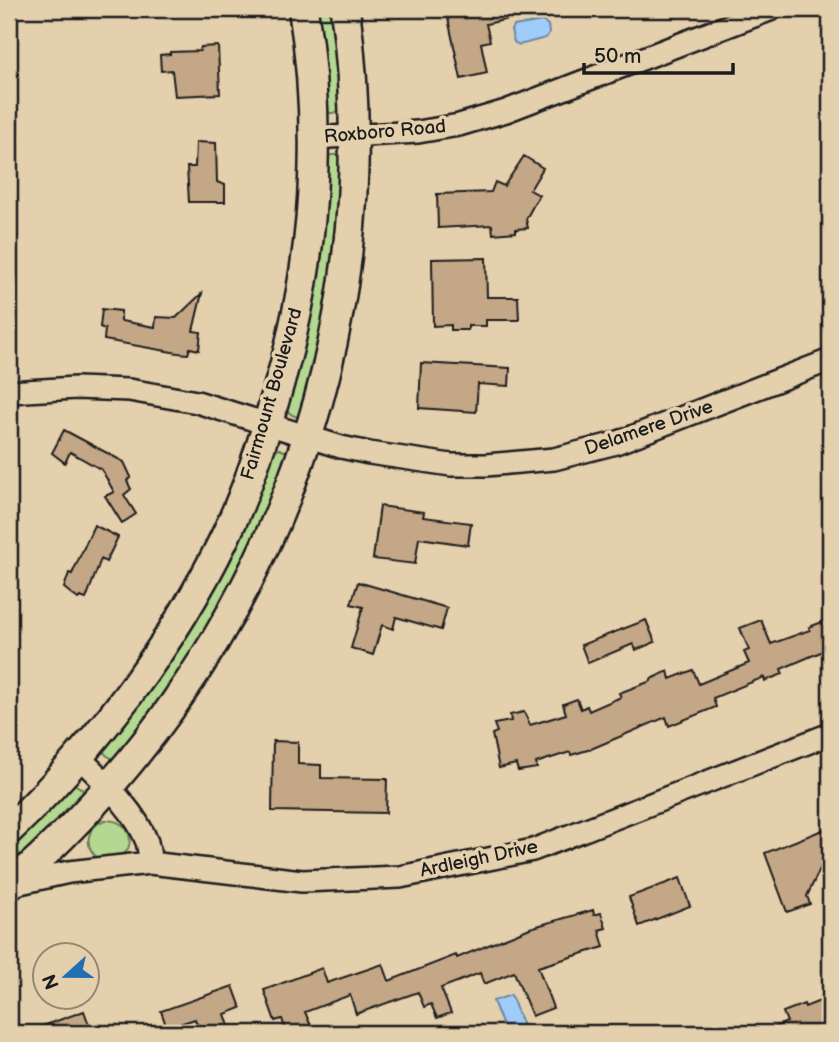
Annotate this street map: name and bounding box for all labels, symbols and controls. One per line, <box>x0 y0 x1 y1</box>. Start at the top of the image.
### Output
scale bar <box>584 32 732 76</box>
text: 50 m <box>594 44 641 69</box>
street label: Roxboro Road <box>323 115 447 149</box>
street label: Fairmount Boulevard <box>236 305 308 483</box>
street label: Delamere Drive <box>582 395 716 461</box>
street label: Ardleigh Drive <box>418 835 540 883</box>
north arrow <box>32 940 102 1010</box>
text: N <box>38 971 65 992</box>

